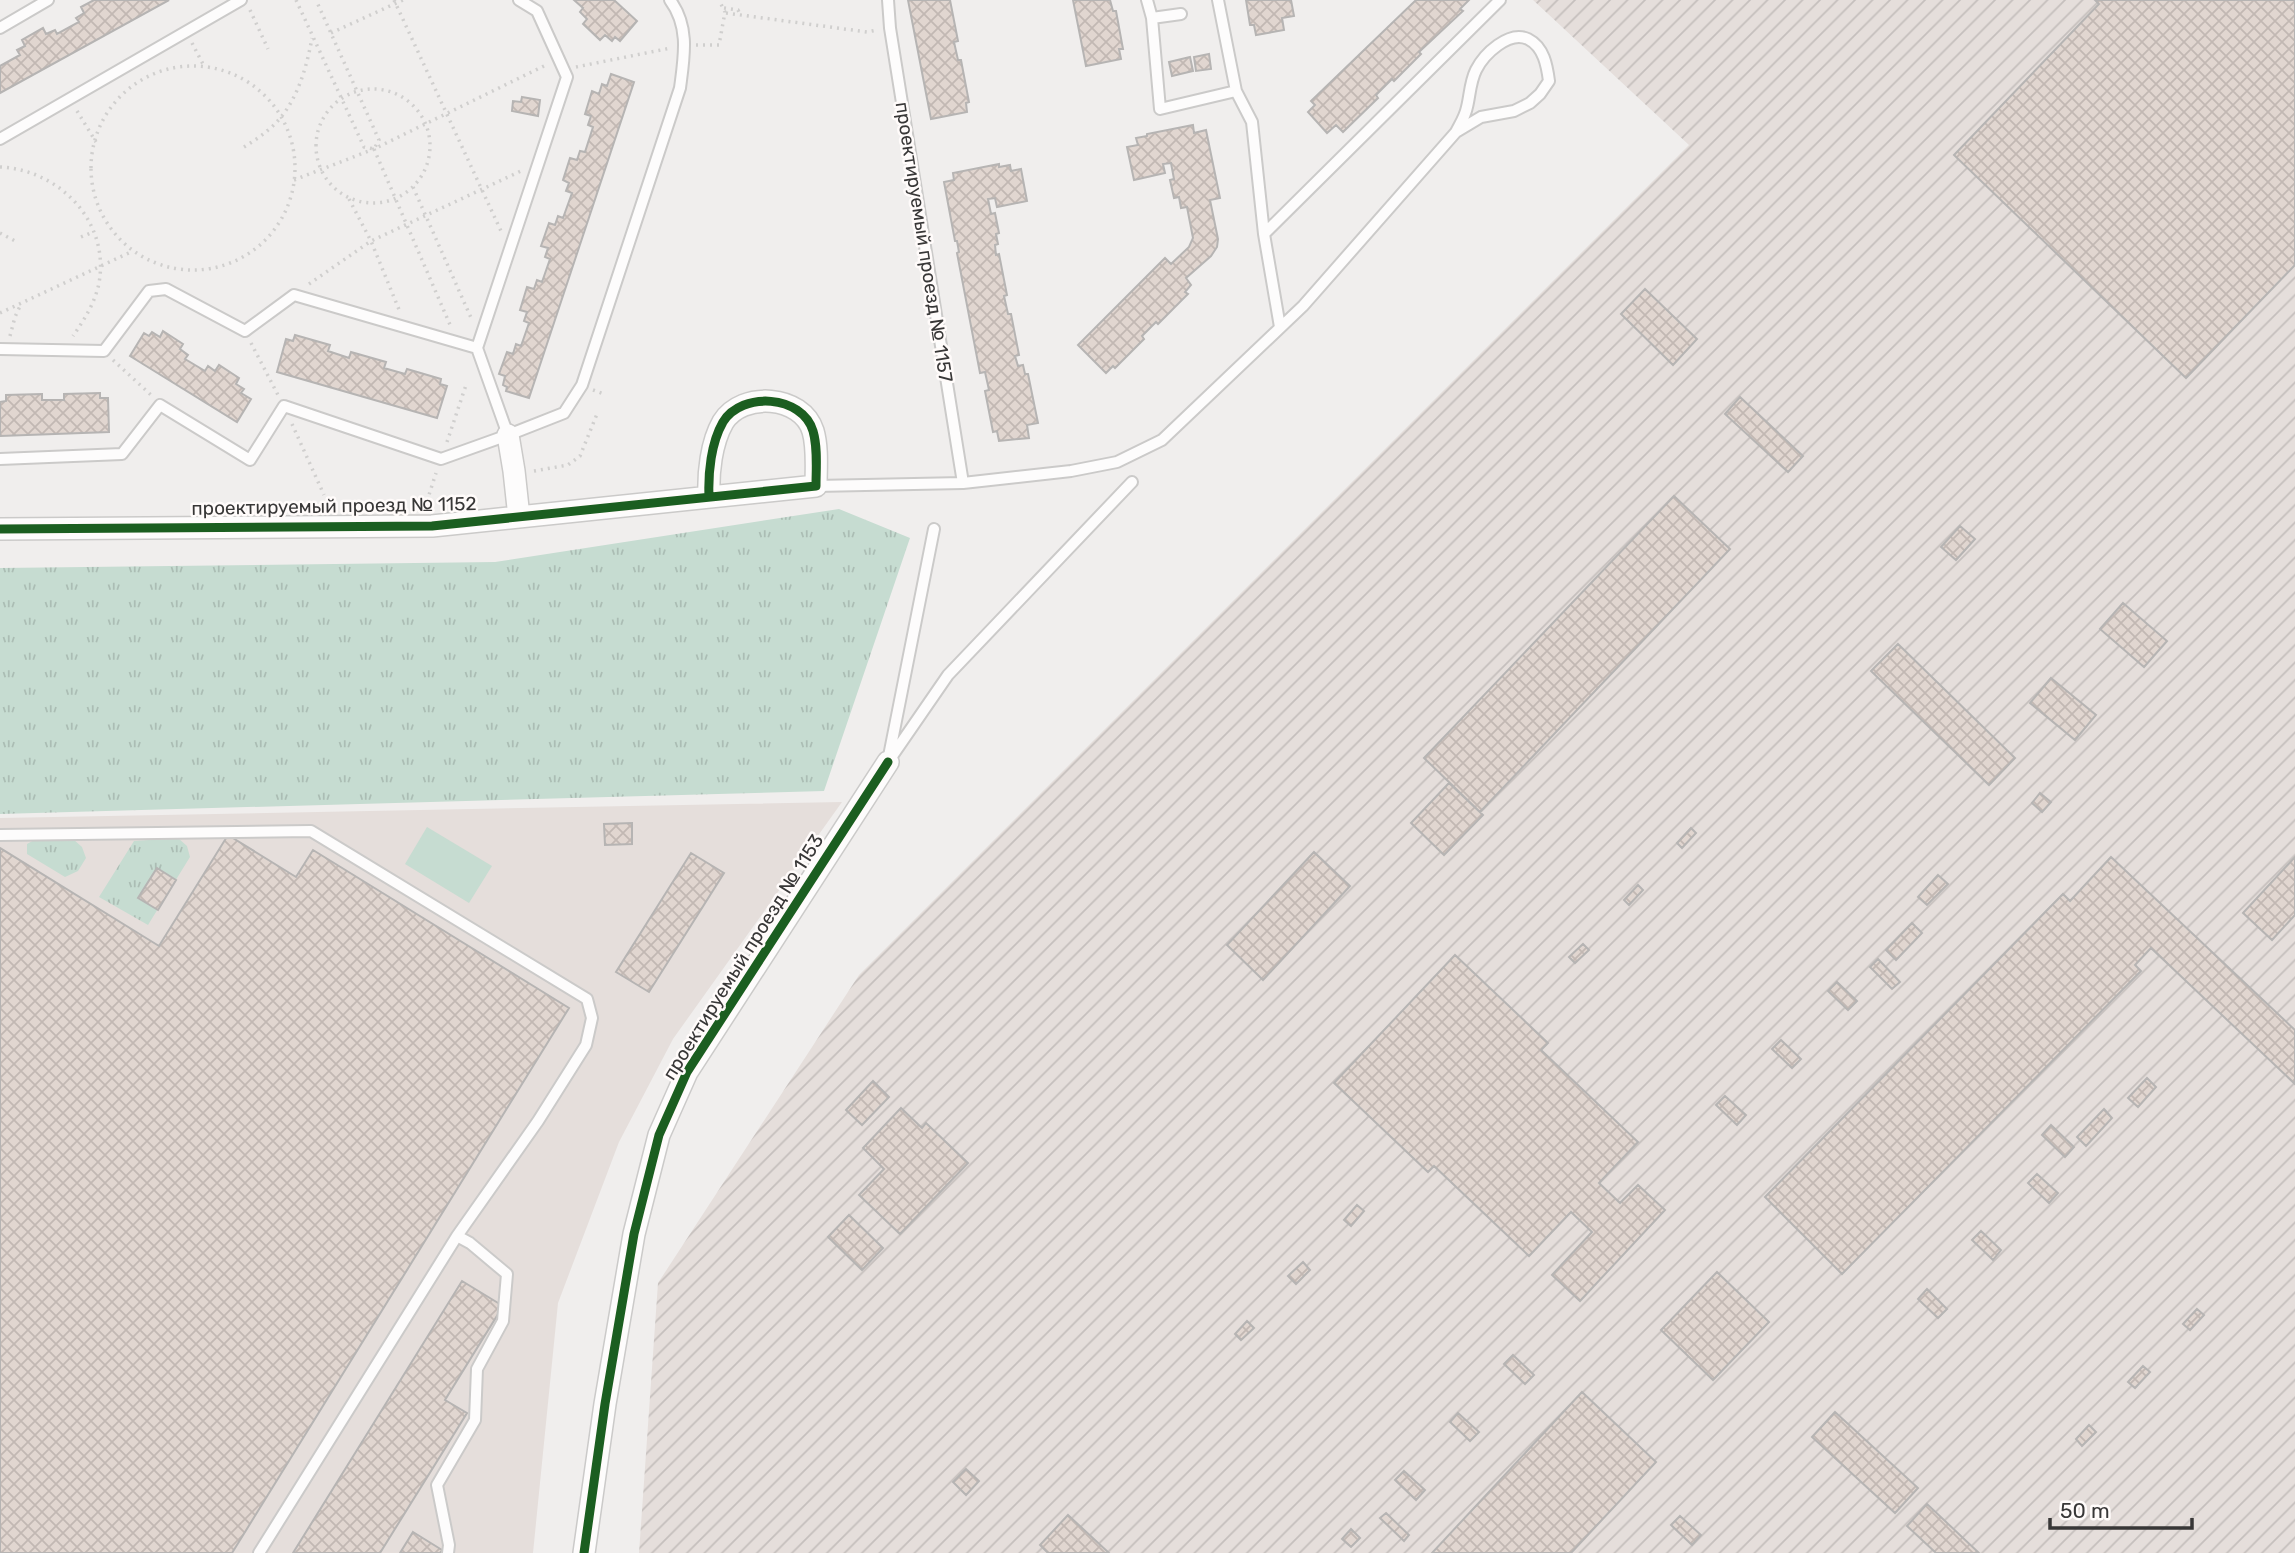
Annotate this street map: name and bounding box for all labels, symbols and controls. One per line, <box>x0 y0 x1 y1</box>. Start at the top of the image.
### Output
street label: проектируемый проезд № 1157 <box>890 100 958 384</box>
street label: проектируемый проезд № 1152 <box>191 492 477 520</box>
street label: проектируемый проезд № 1153 <box>658 830 828 1084</box>
scale bar <box>2050 1486 2192 1530</box>
text: 50 m <box>2060 1498 2110 1523</box>

